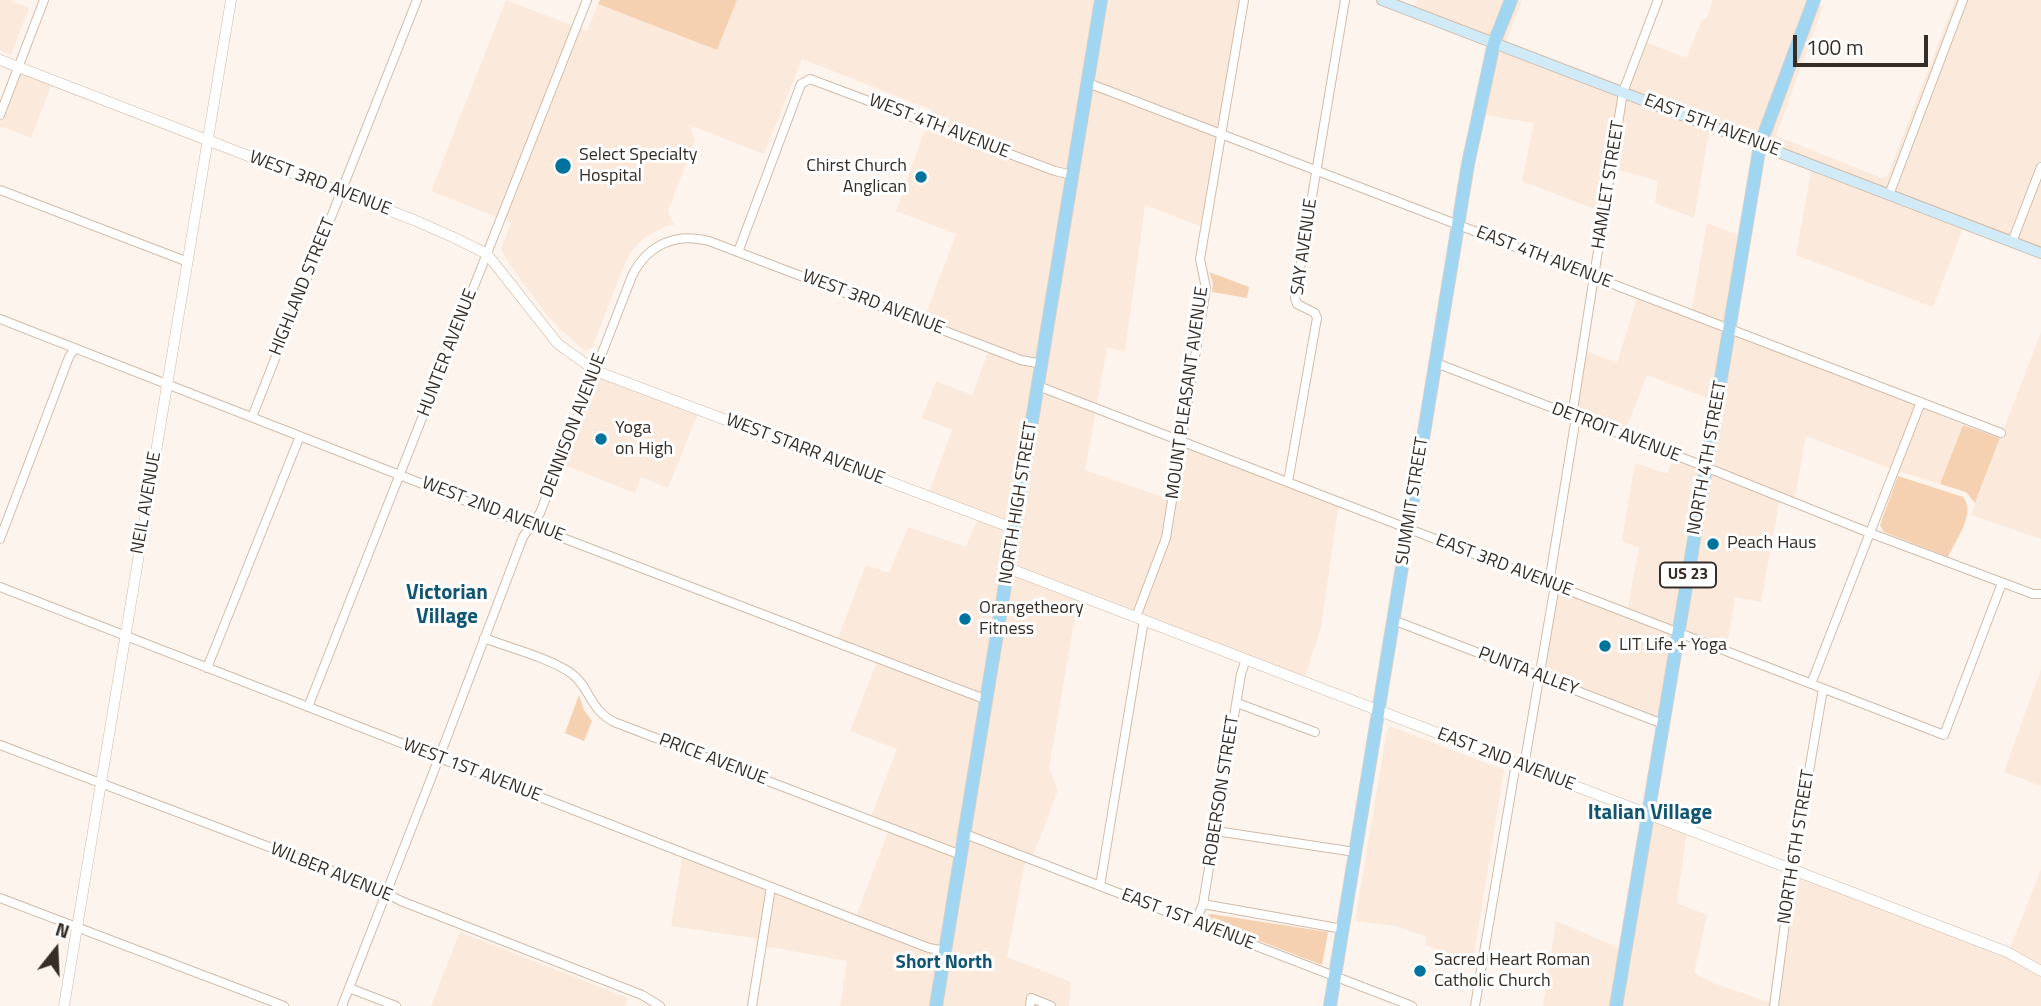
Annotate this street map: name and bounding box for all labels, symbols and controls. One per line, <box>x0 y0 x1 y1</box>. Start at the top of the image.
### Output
scale bar <box>1796 21 1931 65</box>
text: 100 m <box>1806 31 1863 63</box>
street label: WEST 4TH AVENUE <box>866 90 1012 164</box>
street label: EAST 5TH AVENUE <box>1641 90 1783 162</box>
street label: HAMLET STREET <box>1588 119 1630 251</box>
place label: Select Specialty Hospital <box>579 145 698 188</box>
street label: WEST 3RD AVENUE <box>246 147 394 221</box>
marker: Select Specialty Hospital <box>553 156 573 176</box>
place label: Chirst Church Anglican <box>806 156 907 198</box>
marker: Chirst Church Anglican <box>913 169 929 185</box>
street label: SAY AVENUE <box>1288 197 1322 297</box>
street label: HIGHLAND STREET <box>266 215 340 359</box>
street label: EAST 4TH AVENUE <box>1473 222 1615 294</box>
street label: WEST 3RD AVENUE <box>799 266 947 340</box>
street label: MOUNT PLEASANT AVENUE <box>1162 285 1214 501</box>
street label: HUNTER AVENUE <box>414 286 482 420</box>
street label: DENNISON AVENUE <box>537 351 611 501</box>
street label: NORTH 4TH STREET <box>1684 379 1732 537</box>
street label: DETROIT AVENUE <box>1549 399 1683 467</box>
street label: WEST STARR AVENUE <box>722 410 888 490</box>
place label: Yoga on High <box>615 418 673 460</box>
street label: NORTH HIGH STREET <box>996 420 1042 586</box>
marker: Yoga on High <box>593 431 609 447</box>
street label: SUMMIT STREET <box>1392 436 1434 566</box>
street label: NEIL AVENUE <box>127 450 167 556</box>
street label: WEST 2ND AVENUE <box>419 473 567 547</box>
street label: EAST 3RD AVENUE <box>1433 530 1575 602</box>
place label: Peach Haus <box>1727 533 1816 555</box>
marker: Peach Haus <box>1705 536 1721 552</box>
road number: US 23 <box>1660 562 1716 588</box>
district label: Victorian Village <box>406 581 488 631</box>
place label: Orangetheory Fitness <box>979 598 1084 640</box>
marker: Orangetheory Fitness <box>957 611 973 627</box>
place label: LIT Life + Yoga <box>1619 635 1727 657</box>
marker: LIT Life + Yoga <box>1597 638 1613 654</box>
street label: PUNTA ALLEY <box>1475 643 1581 701</box>
street label: ROBERSON STREET <box>1199 714 1245 868</box>
street label: EAST 2ND AVENUE <box>1434 724 1578 796</box>
street label: PRICE AVENUE <box>656 729 770 791</box>
street label: WEST 1ST AVENUE <box>400 735 544 807</box>
street label: NORTH 6TH STREET <box>1774 768 1820 926</box>
district label: Italian Village <box>1588 801 1712 827</box>
street label: WILBER AVENUE <box>267 839 395 907</box>
street label: EAST 1ST AVENUE <box>1118 885 1258 955</box>
text: N <box>52 914 73 945</box>
north arrow <box>21 915 91 985</box>
place label: Sacred Heart Roman Catholic Church <box>1434 950 1590 992</box>
district label: Short North <box>896 952 992 974</box>
marker: Sacred Heart Roman Catholic Church <box>1412 963 1428 979</box>

